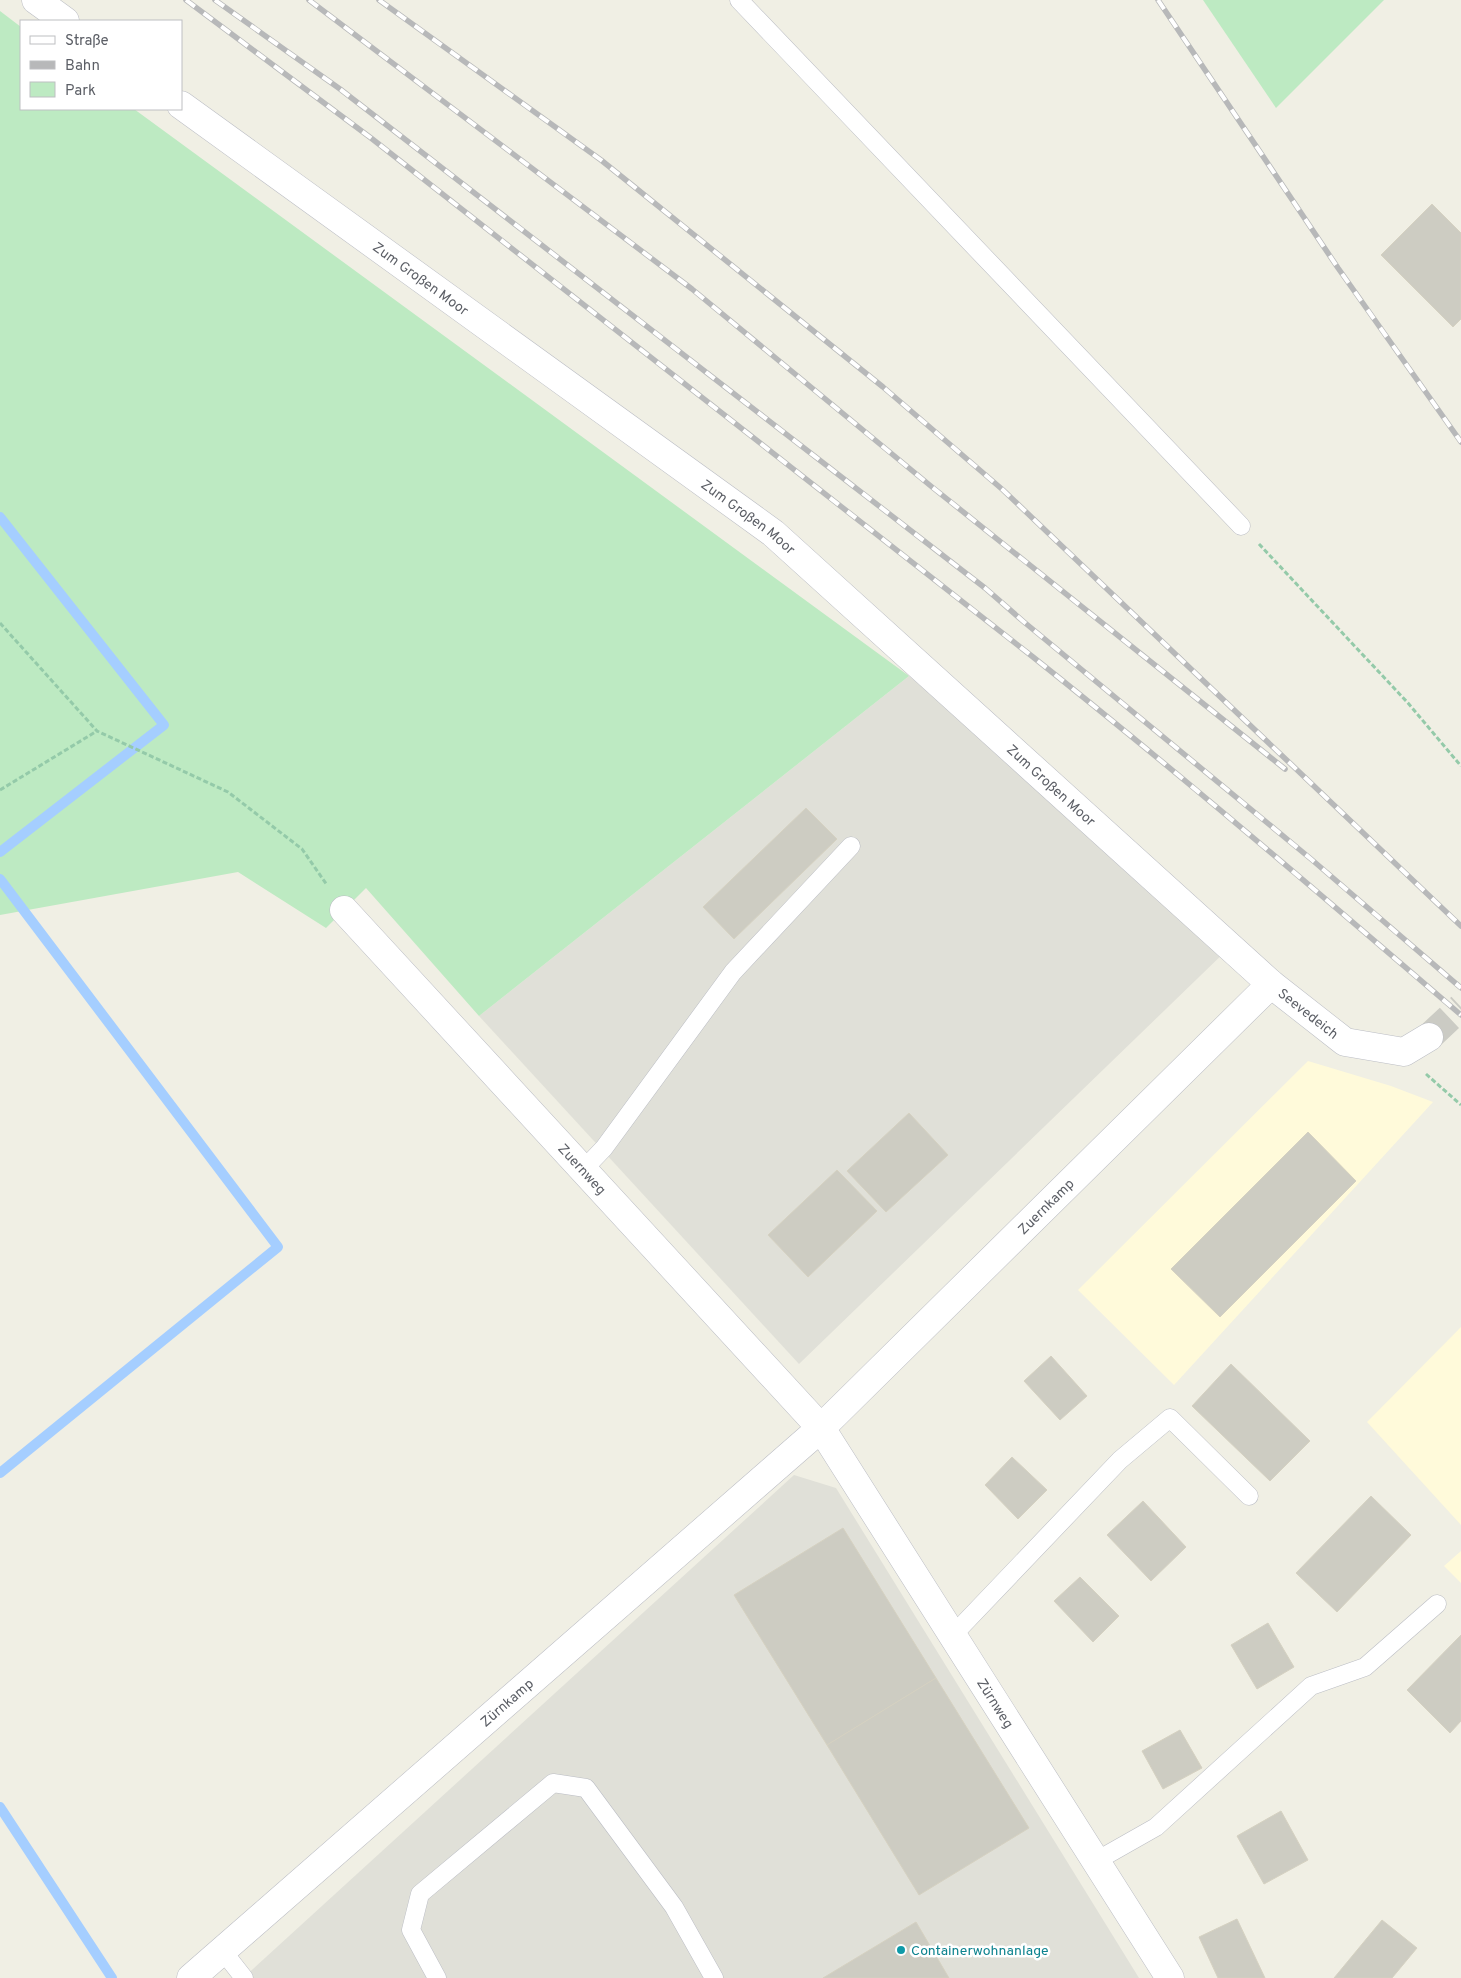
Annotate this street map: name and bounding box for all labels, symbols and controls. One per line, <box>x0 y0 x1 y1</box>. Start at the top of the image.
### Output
legend <box>20 20 182 110</box>
text: Straße <box>65 32 109 51</box>
text: Bahn <box>65 57 100 76</box>
text: Park <box>65 82 96 101</box>
street label: Zum Großen Moor <box>369 239 472 320</box>
street label: Zum Großen Moor <box>697 477 798 559</box>
street label: Zum Großen Moor <box>1002 742 1099 831</box>
street label: Seevedeich <box>1274 986 1341 1043</box>
street label: Zuernweg <box>554 1141 609 1199</box>
street label: Zuernkamp <box>1015 1176 1079 1239</box>
street label: Zürnkamp <box>478 1676 538 1731</box>
street label: Zürnweg <box>972 1676 1016 1732</box>
place label: Containerwohnanlage <box>911 1943 1049 1960</box>
marker: Containerwohnanlage <box>895 1944 907 1956</box>

